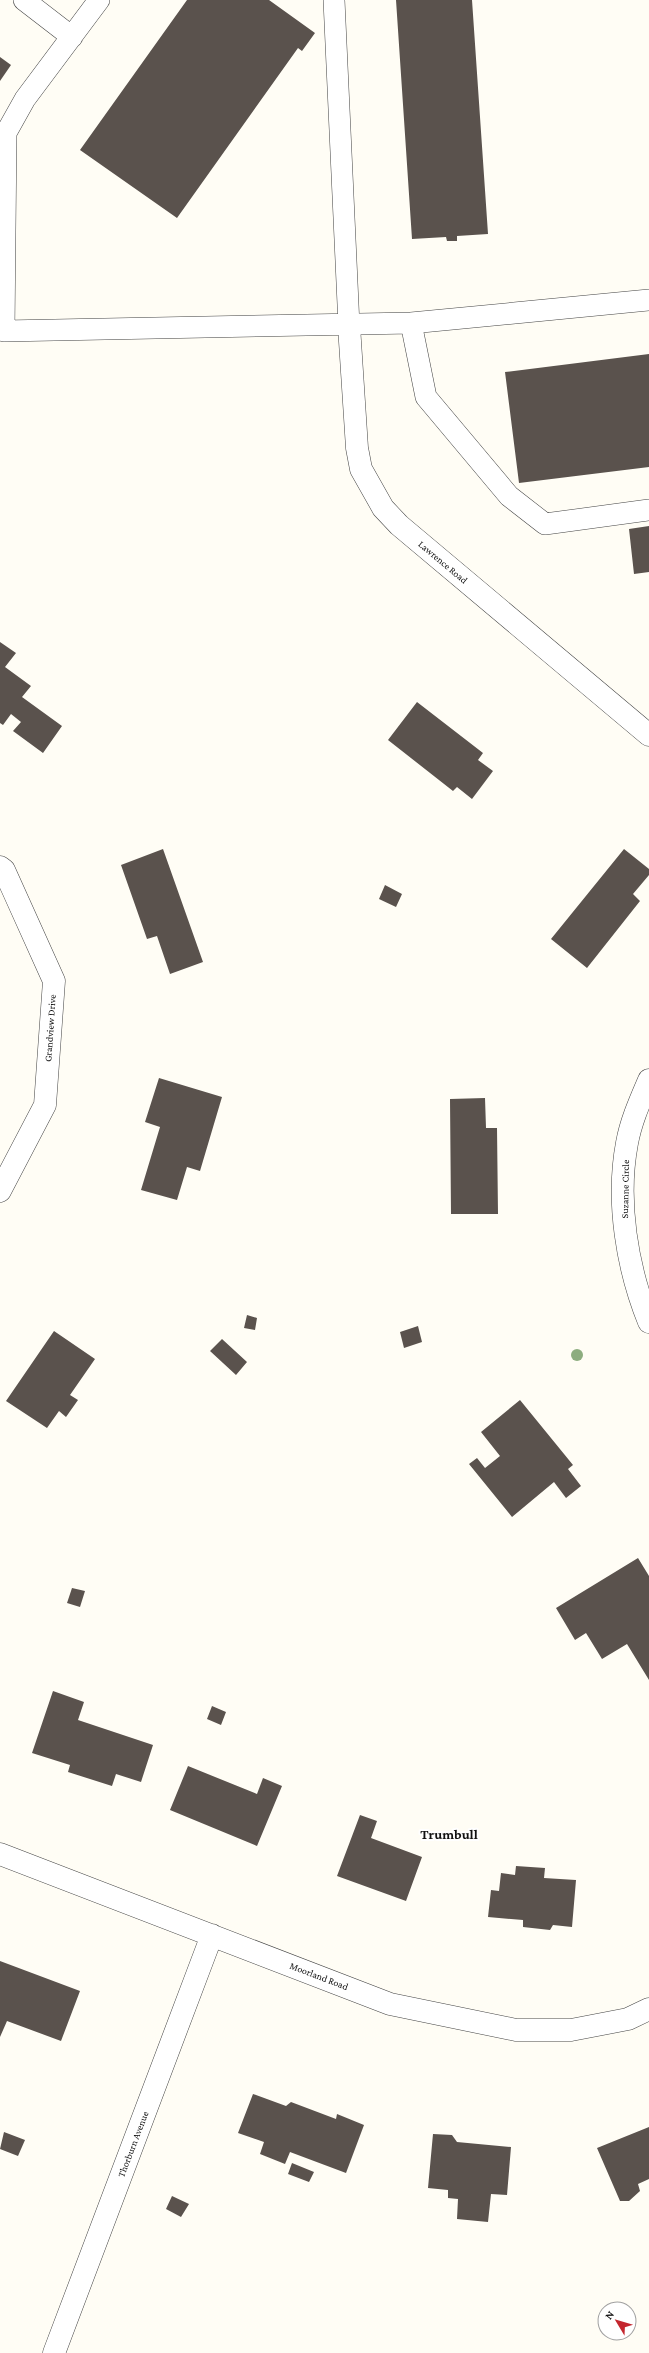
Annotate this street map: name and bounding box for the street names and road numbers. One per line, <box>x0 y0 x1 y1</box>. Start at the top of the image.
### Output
street label: Lawrence Road <box>416 538 470 586</box>
street label: Grandview Drive <box>42 993 58 1062</box>
street label: Suzanne Circle <box>619 1159 631 1219</box>
street label: Moorland Road <box>288 1960 350 1992</box>
street label: Thorburn Avenue <box>115 2109 151 2179</box>

